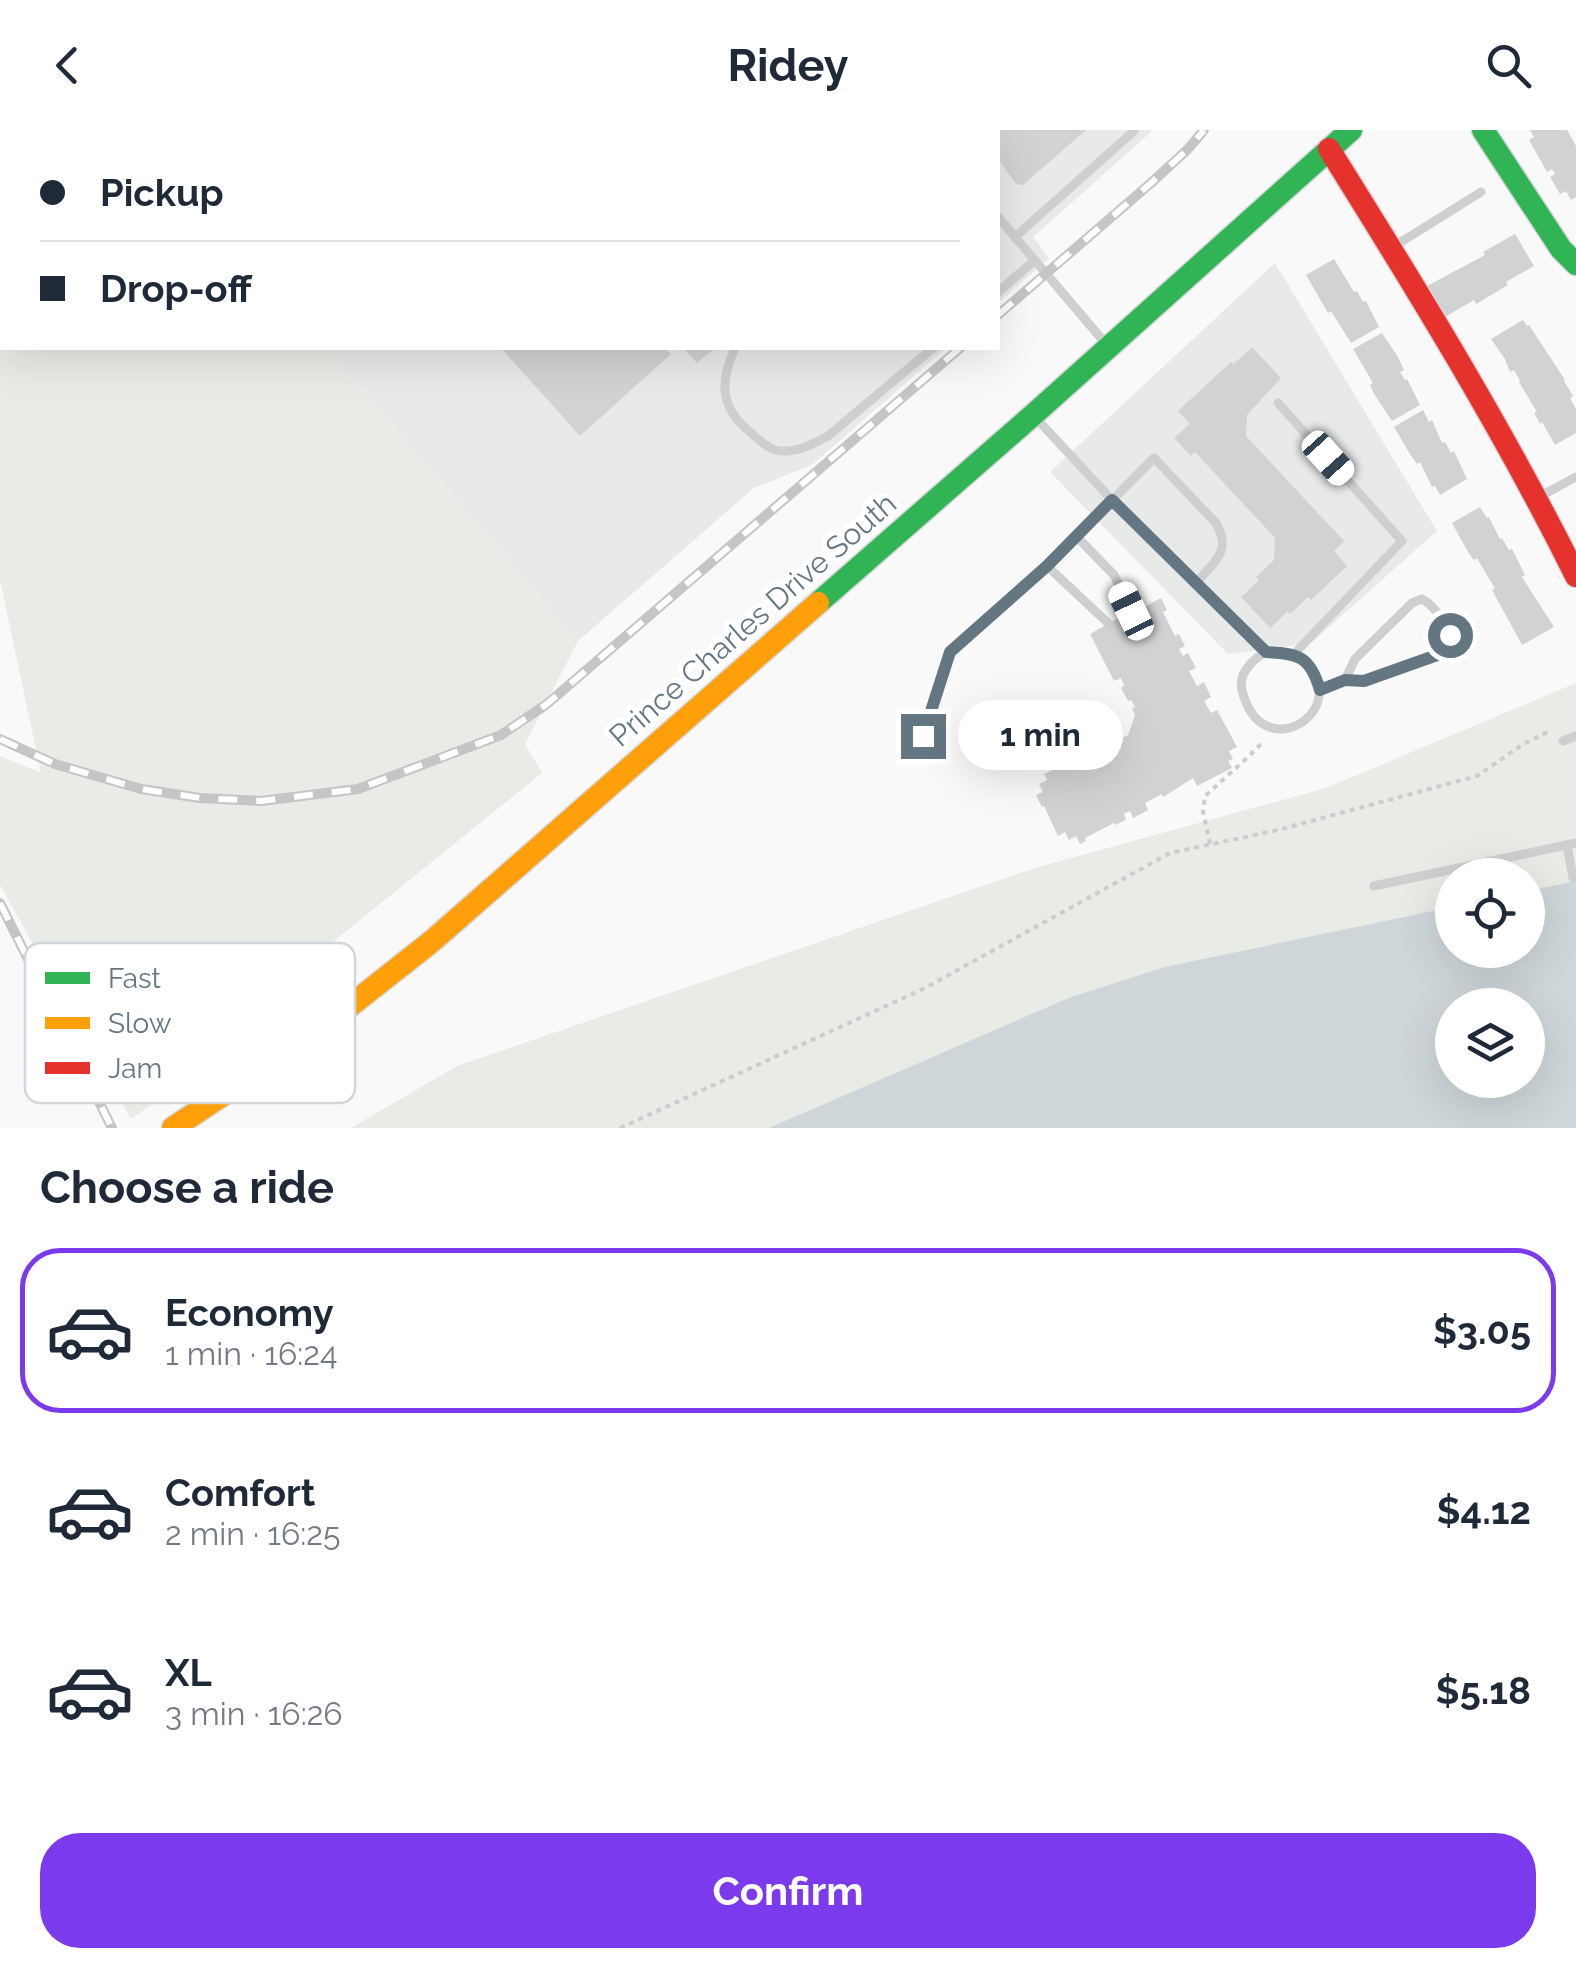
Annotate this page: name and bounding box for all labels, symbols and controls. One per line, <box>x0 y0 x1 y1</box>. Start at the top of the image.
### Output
icon: back <box>40 38 95 93</box>
icon: search <box>1481 38 1536 93</box>
text: Ridey <box>727 39 849 92</box>
text: Pickup <box>100 170 224 215</box>
text: Drop-off <box>100 266 252 311</box>
car <box>1297 426 1359 490</box>
street label: Prince Charles Drive South <box>602 486 903 754</box>
car <box>1104 577 1158 645</box>
route start <box>1428 613 1473 658</box>
callout: 1 min <box>958 701 1123 771</box>
route end <box>901 714 946 759</box>
text: 1 min <box>1000 716 1081 753</box>
map controls <box>1435 858 1545 1098</box>
button: locate <box>1435 858 1545 968</box>
legend <box>25 943 355 1103</box>
text: Fast <box>108 962 161 995</box>
button: layers <box>1435 988 1545 1098</box>
text: Slow <box>108 1007 172 1040</box>
text: Jam <box>108 1052 162 1085</box>
text: Choose a ride <box>40 1161 334 1214</box>
icon: car <box>45 1286 135 1376</box>
text: Economy <box>165 1290 334 1335</box>
text: $3.05 <box>1433 1308 1531 1353</box>
text: 1 min · 16:24 <box>165 1335 337 1372</box>
icon: car <box>45 1466 135 1556</box>
text: Comfort <box>165 1470 315 1515</box>
text: $4.12 <box>1436 1488 1531 1533</box>
text: 2 min · 16:25 <box>165 1515 340 1552</box>
icon: car <box>45 1646 135 1736</box>
text: XL <box>165 1650 212 1695</box>
text: $5.18 <box>1436 1668 1531 1713</box>
text: 3 min · 16:26 <box>165 1695 343 1732</box>
button: Confirm <box>40 1833 1536 1948</box>

